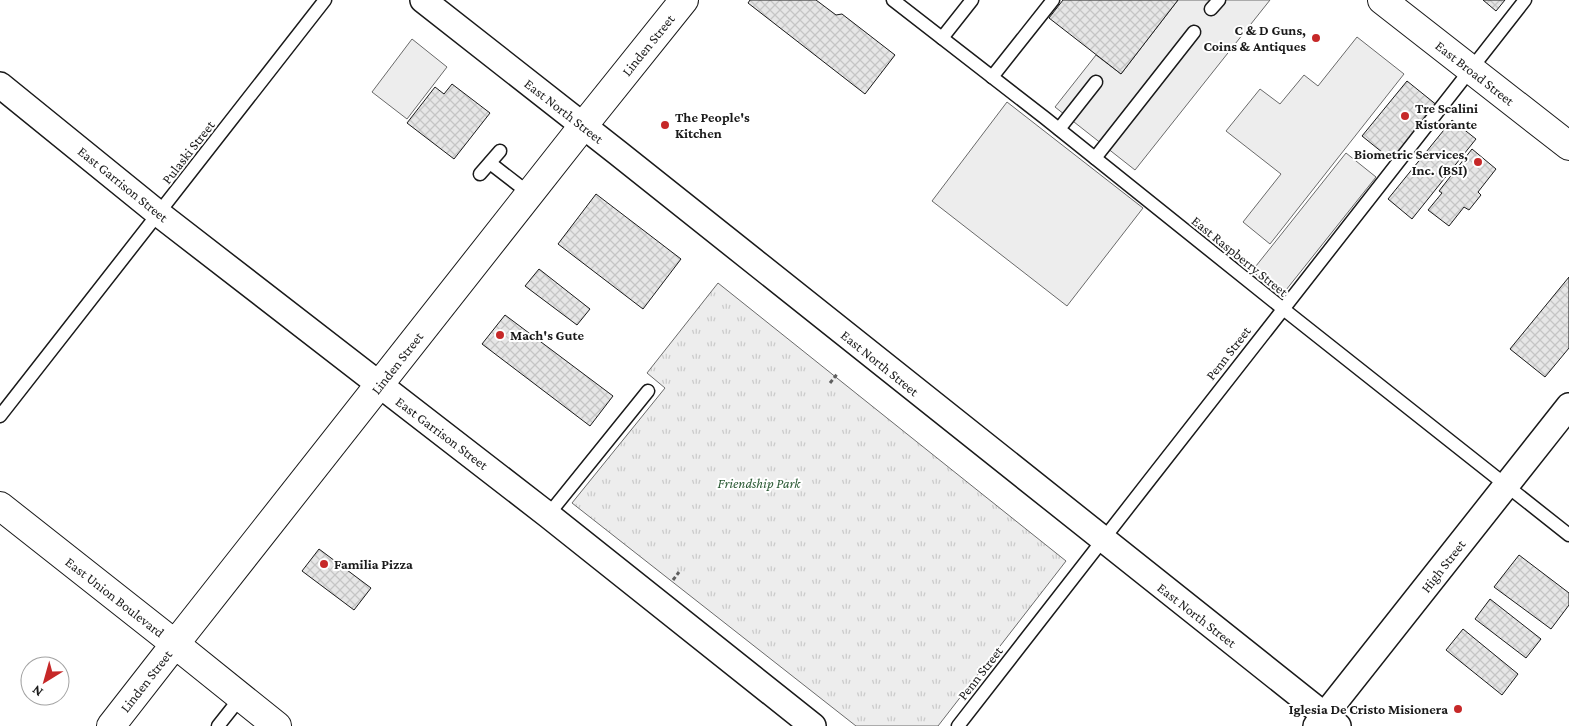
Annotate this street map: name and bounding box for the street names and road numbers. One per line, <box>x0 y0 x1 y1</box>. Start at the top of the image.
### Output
street label: Linden Street <box>618 11 678 79</box>
street label: East Broad Street <box>1432 37 1518 109</box>
street label: East North Street <box>521 75 607 147</box>
street label: Pulaski Street <box>158 117 218 187</box>
street label: East Garrison Street <box>75 143 172 225</box>
street label: East Raspberry Street <box>1189 212 1292 300</box>
street label: Penn Street <box>1202 323 1254 383</box>
street label: East North Street <box>838 327 922 399</box>
street label: Linden Street <box>368 328 427 397</box>
street label: East Garrison Street <box>393 393 491 473</box>
street label: High Street <box>1417 536 1469 596</box>
street label: East Union Boulevard <box>62 553 168 641</box>
street label: East North Street <box>1154 579 1240 651</box>
street label: Penn Street <box>954 643 1006 703</box>
street label: Linden Street <box>117 646 176 715</box>

